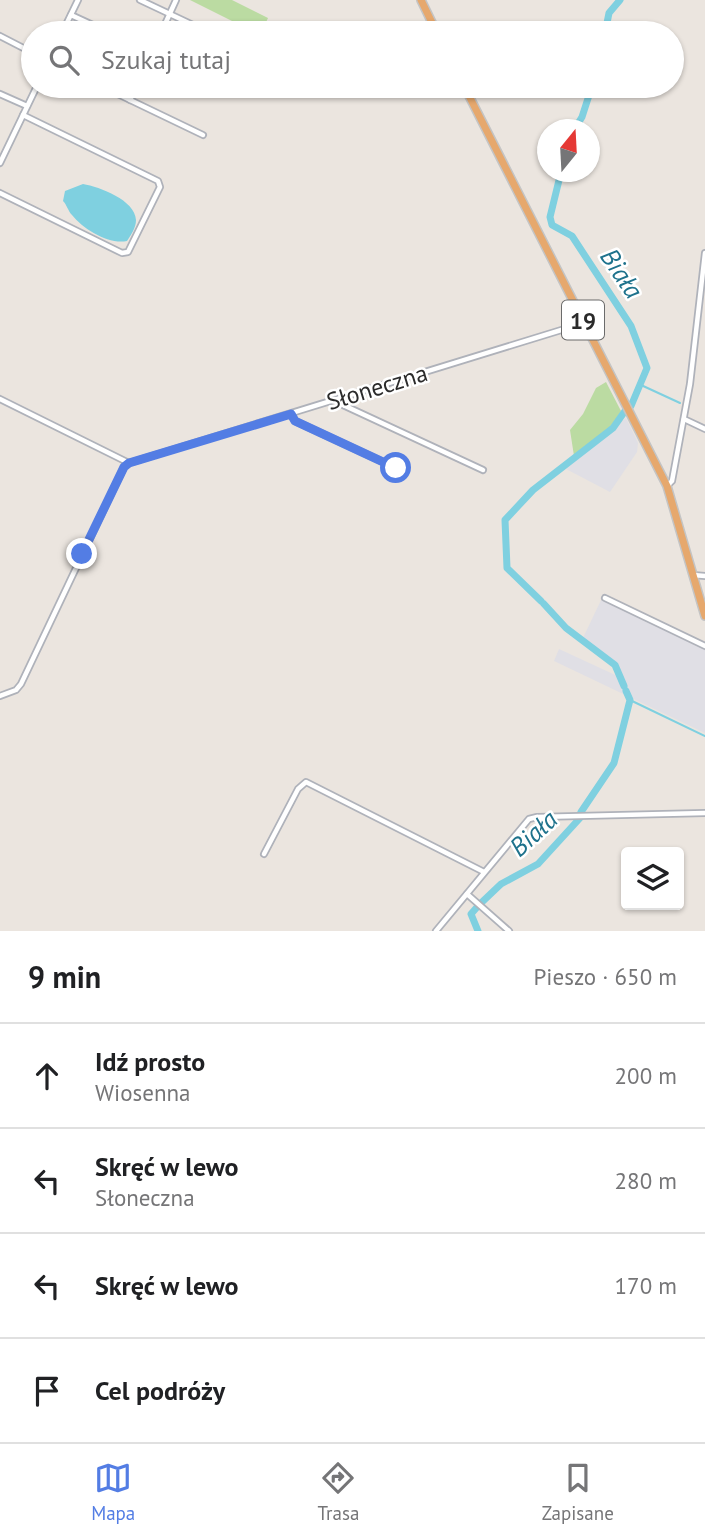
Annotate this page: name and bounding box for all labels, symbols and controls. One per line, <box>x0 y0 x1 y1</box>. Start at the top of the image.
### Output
search box <box>21 21 684 98</box>
icon: search <box>45 41 83 79</box>
text: Szukaj tutaj <box>101 43 231 76</box>
north arrow <box>537 119 600 182</box>
water label: Biała <box>593 242 651 305</box>
road number: 19 <box>562 300 604 340</box>
street label: Słoneczna <box>323 357 431 417</box>
route start <box>380 452 411 483</box>
route end <box>66 538 97 569</box>
water label: Biała <box>502 803 564 863</box>
map controls <box>621 847 684 910</box>
button: layers <box>621 847 684 910</box>
text: 9 min <box>28 957 101 996</box>
text: Pieszo · 650 m <box>534 962 677 991</box>
text: Idź prosto <box>95 1045 205 1078</box>
icon: ahead <box>28 1057 66 1095</box>
text: 200 m <box>615 1061 677 1090</box>
text: Wiosenna <box>95 1078 190 1107</box>
text: Skręć w lewo <box>95 1150 239 1183</box>
icon: left <box>28 1162 66 1200</box>
text: 280 m <box>615 1166 677 1195</box>
text: Słoneczna <box>95 1183 195 1212</box>
icon: left <box>28 1267 66 1305</box>
text: Skręć w lewo <box>95 1269 239 1302</box>
text: 170 m <box>615 1271 677 1300</box>
icon: arrive <box>28 1372 66 1410</box>
text: Cel podróży <box>95 1374 225 1407</box>
tab: Mapa <box>91 1459 135 1525</box>
tab: Trasa <box>318 1459 359 1525</box>
tab: Zapisane <box>542 1459 614 1525</box>

